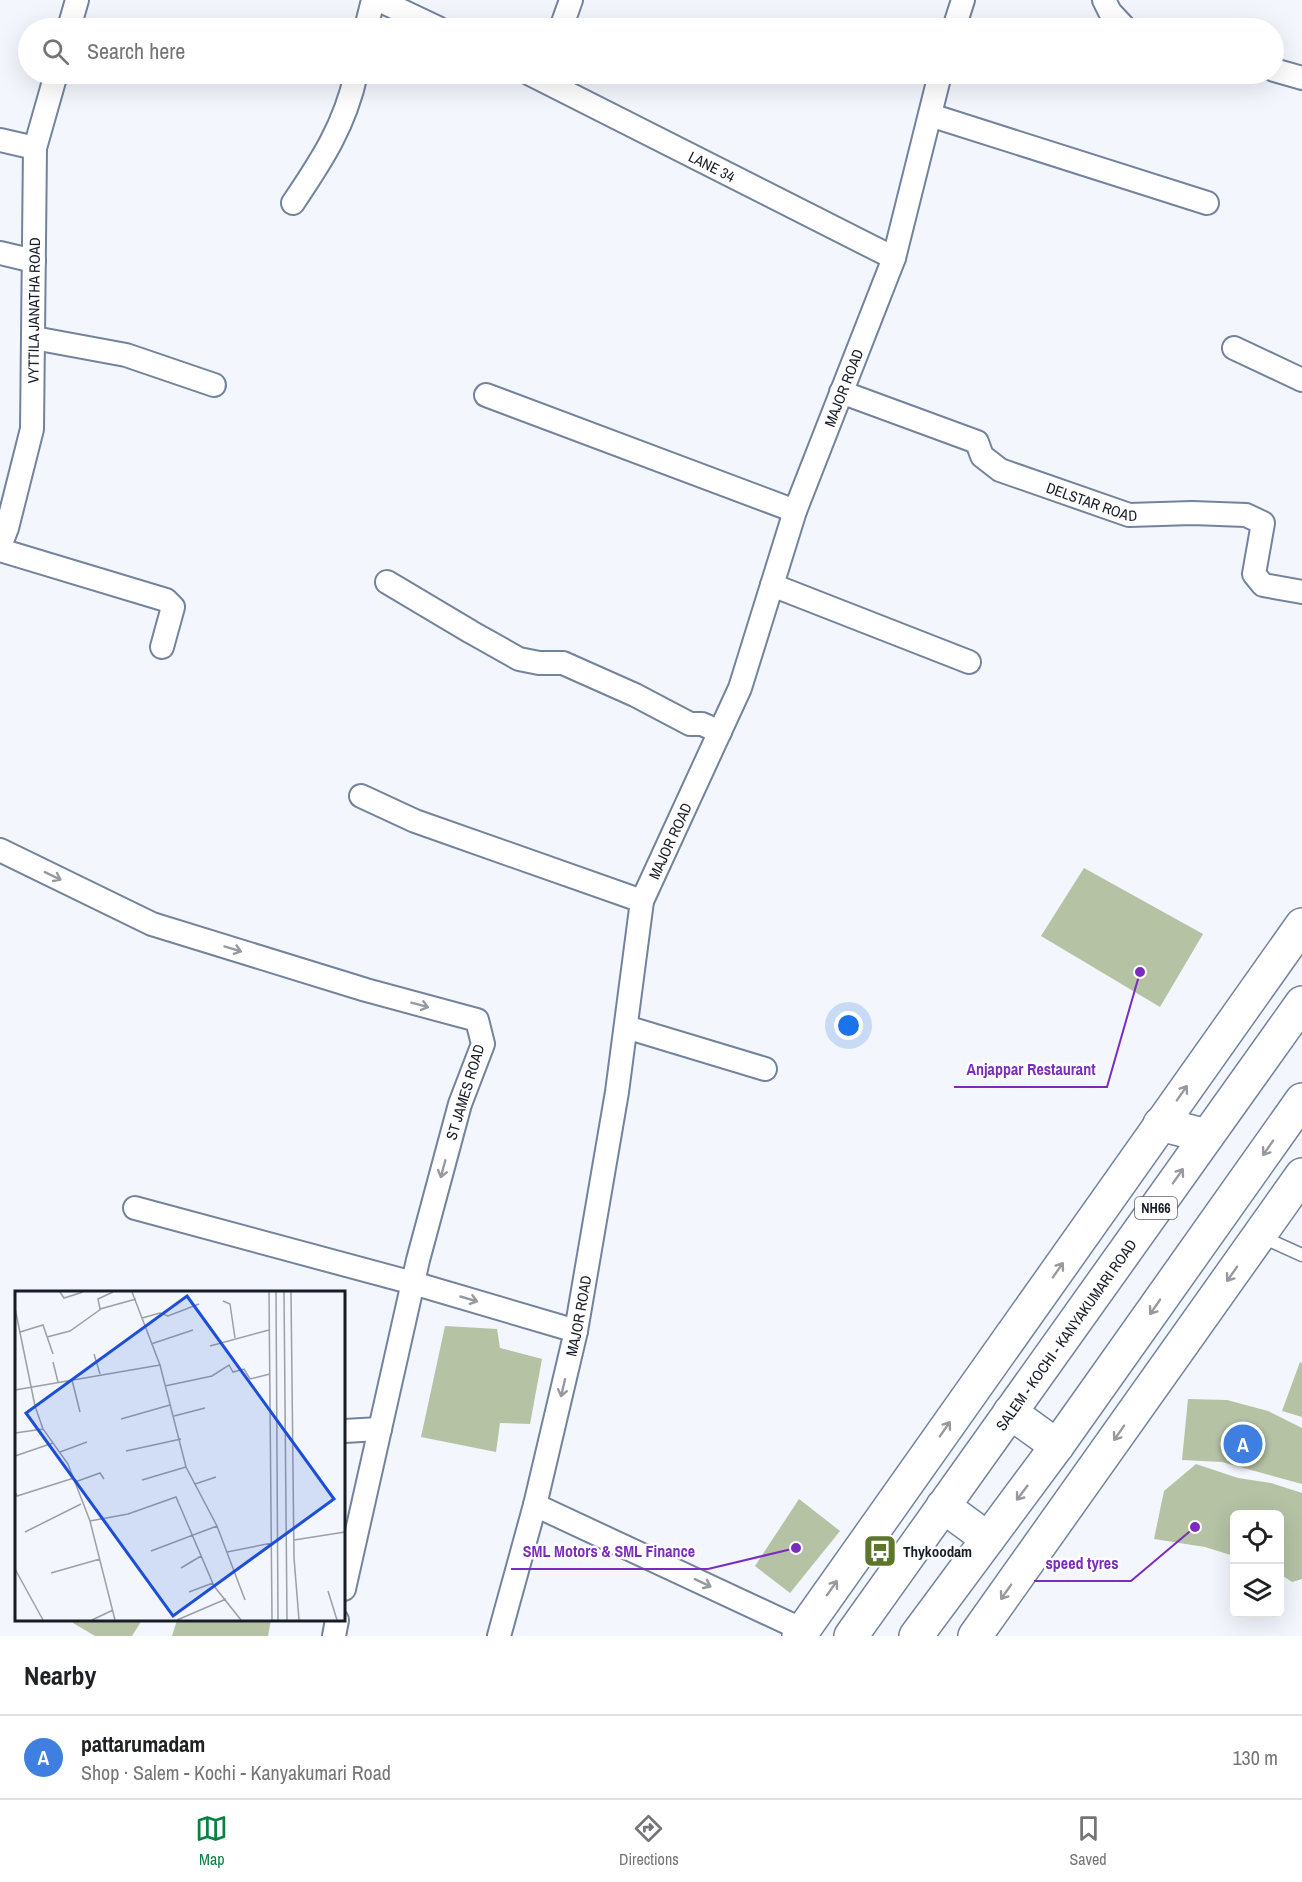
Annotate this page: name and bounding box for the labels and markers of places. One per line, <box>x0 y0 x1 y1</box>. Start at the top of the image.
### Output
callout: Anjappar Restaurant <box>954 1053 1107 1087</box>
pin: A <box>1224 1422 1262 1466</box>
bus stop icon: Thykoodam <box>862 1533 898 1569</box>
callout: SML Motors & SML Finance <box>511 1535 708 1569</box>
place label: Thykoodam <box>903 1541 972 1562</box>
callout: speed tyres <box>1034 1547 1131 1581</box>

